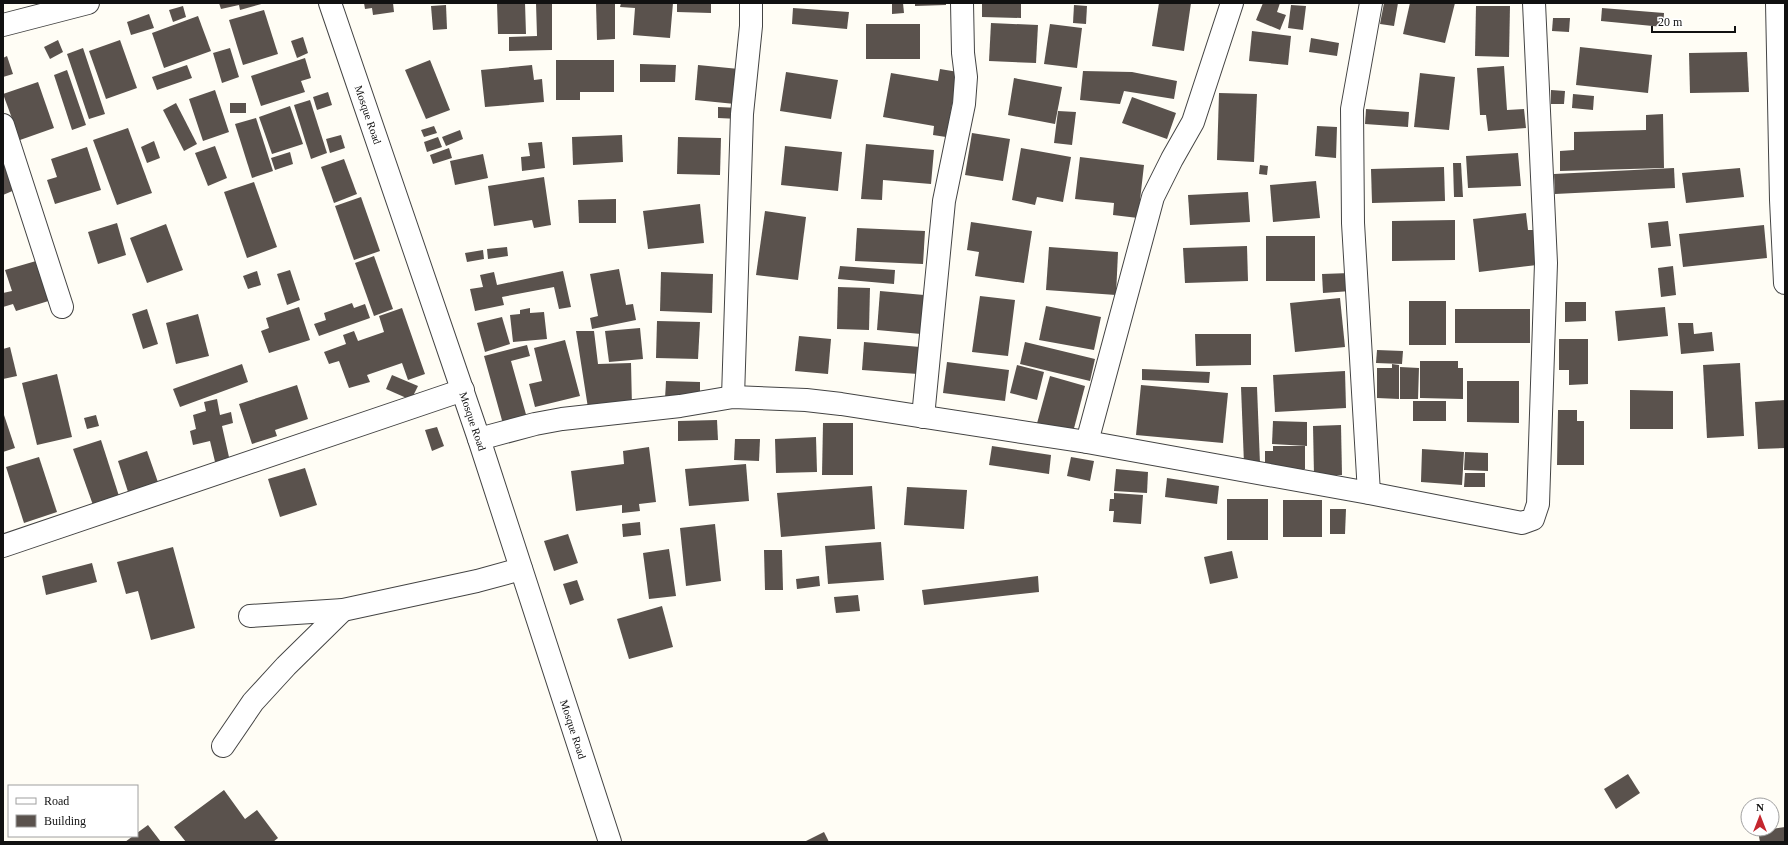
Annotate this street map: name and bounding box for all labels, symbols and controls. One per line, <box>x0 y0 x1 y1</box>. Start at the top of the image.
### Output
scale bar <box>1652 8 1735 34</box>
text: 20 m <box>1658 15 1683 29</box>
street label: Mosque Road <box>353 84 384 146</box>
street label: Mosque Road <box>457 390 489 453</box>
street label: Mosque Road <box>558 698 589 761</box>
legend <box>8 785 138 837</box>
text: Road <box>44 794 69 808</box>
north arrow <box>1740 797 1780 837</box>
text: N <box>1756 801 1764 813</box>
text: Building <box>44 814 86 828</box>

